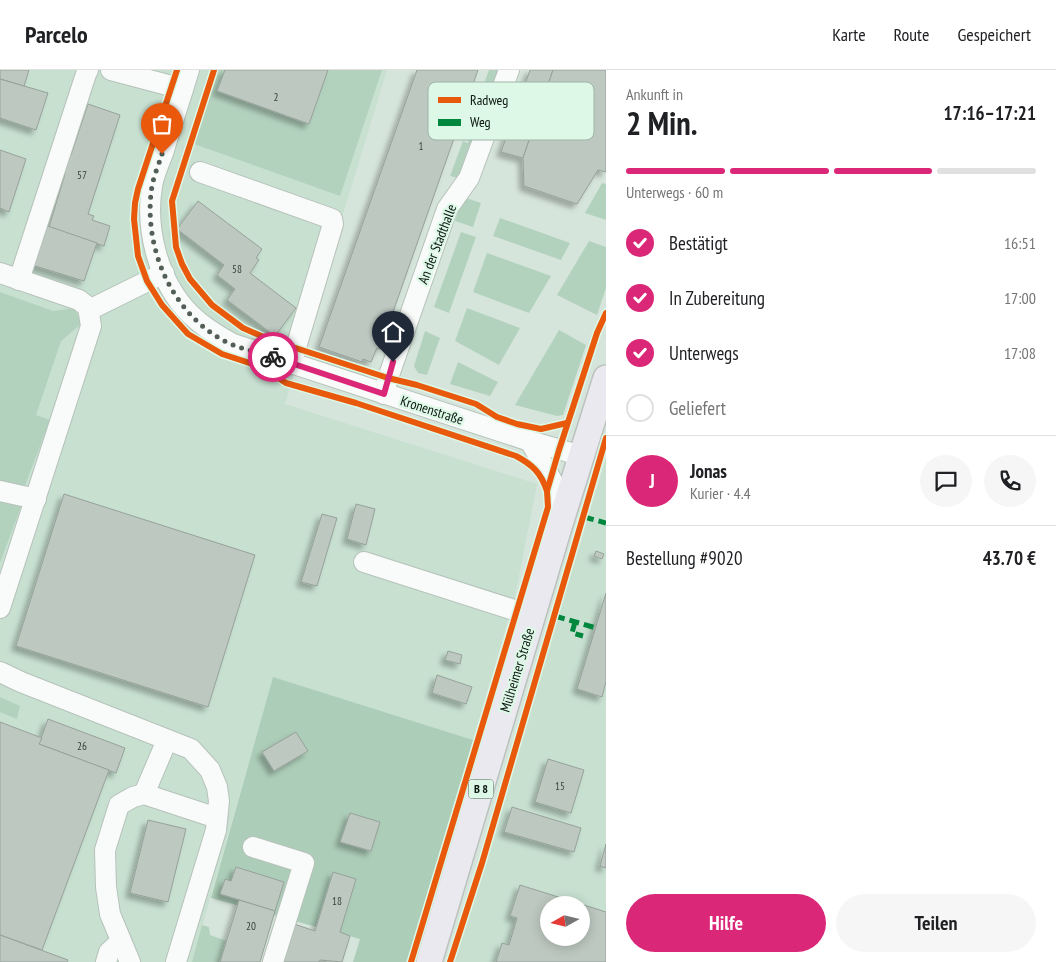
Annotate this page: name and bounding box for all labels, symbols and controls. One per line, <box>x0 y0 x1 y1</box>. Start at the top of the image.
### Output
text: Parcelo <box>25 19 88 50</box>
text: Karte <box>832 23 866 46</box>
text: Route <box>894 23 929 46</box>
text: Gespeichert <box>957 23 1031 46</box>
legend <box>428 82 594 140</box>
text: Ankunft in <box>626 84 683 104</box>
house number: 2 <box>274 90 279 104</box>
text: Radweg <box>470 91 508 109</box>
text: 17:16–17:21 <box>943 101 1036 125</box>
text: 2 Min. <box>626 102 697 144</box>
pin <box>141 103 183 154</box>
icon: bag <box>148 110 176 138</box>
text: Weg <box>470 113 491 131</box>
house number: 1 <box>419 139 424 153</box>
house number: 57 <box>77 168 87 182</box>
text: Unterwegs · 60 m <box>626 182 723 202</box>
street label: An der Stadthalle <box>414 201 460 286</box>
icon: check <box>626 229 654 257</box>
text: Bestätigt <box>669 231 728 255</box>
text: 16:51 <box>1004 233 1036 253</box>
house number: 58 <box>232 262 242 276</box>
icon: check <box>626 284 654 312</box>
text: In Zubereitung <box>669 286 765 310</box>
text: 17:00 <box>1004 288 1036 308</box>
pin <box>372 311 414 362</box>
icon: home <box>379 318 407 346</box>
courier <box>248 332 298 382</box>
icon: check <box>626 339 654 367</box>
text: Unterwegs <box>669 341 739 365</box>
icon: bike <box>259 343 287 371</box>
text: 17:08 <box>1004 343 1036 363</box>
street label: Kronenstraße <box>398 391 466 429</box>
text: Geliefert <box>669 396 726 420</box>
button: chat <box>920 455 972 507</box>
button: phone <box>984 455 1036 507</box>
text: Jonas <box>690 459 727 483</box>
text: J <box>649 469 655 493</box>
text: Kurier · 4.4 <box>690 483 751 503</box>
text: Bestellung #9020 <box>626 546 743 570</box>
text: 43.70 € <box>983 546 1036 570</box>
street label: Mülheimer Straße <box>496 626 538 714</box>
house number: 26 <box>77 739 87 753</box>
house number: 15 <box>555 779 565 793</box>
road number: B 8 <box>468 780 494 799</box>
house number: 18 <box>332 894 342 908</box>
button: Hilfe <box>626 894 826 952</box>
button: Teilen <box>836 894 1036 952</box>
north arrow <box>540 896 590 946</box>
map controls <box>540 896 590 946</box>
house number: 20 <box>246 919 256 933</box>

